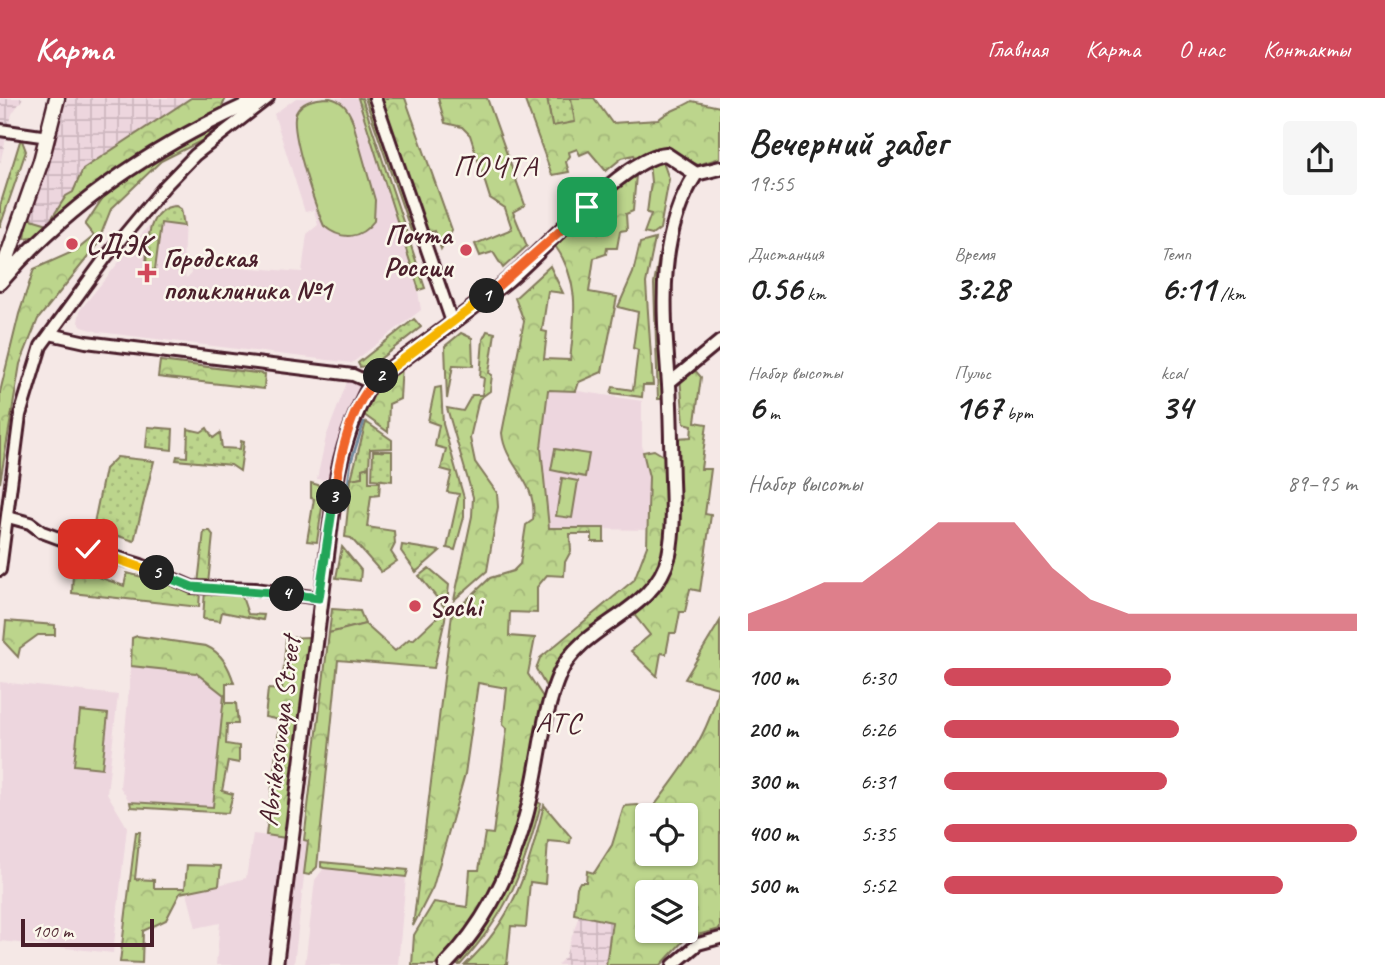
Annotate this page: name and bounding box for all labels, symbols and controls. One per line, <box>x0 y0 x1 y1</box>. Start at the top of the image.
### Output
text: Карта <box>35 28 114 70</box>
text: Главная <box>987 34 1048 64</box>
text: Карта <box>1086 34 1140 64</box>
text: О нас <box>1178 34 1225 64</box>
text: Контакты <box>1263 34 1350 64</box>
text: Вечерний забег <box>748 119 947 166</box>
button: share <box>1283 121 1357 195</box>
district label: ПОЧТА <box>453 147 539 185</box>
text: 19:55 <box>748 169 794 198</box>
pin <box>557 177 617 237</box>
icon: arrive <box>568 188 606 226</box>
place label: Почта России <box>384 217 454 284</box>
place label: СДЭК <box>86 227 156 262</box>
marker: СДЭК <box>64 236 80 252</box>
place label: Городская поликлиника №1 <box>163 240 335 307</box>
marker: Почта России <box>458 242 474 258</box>
text: Дистанция <box>748 242 824 266</box>
text: Время <box>954 242 994 266</box>
text: Темп <box>1161 242 1191 266</box>
marker: Городская поликлиника №1 <box>137 263 157 283</box>
text: 0.56 <box>748 266 802 311</box>
text: 3:28 <box>954 266 1009 311</box>
text: 6:11 <box>1161 266 1216 311</box>
pin: 1 <box>470 278 504 314</box>
text: km <box>802 282 826 306</box>
text: /km <box>1216 282 1245 306</box>
text: 1 <box>482 283 491 307</box>
pin: 2 <box>364 358 398 394</box>
text: Набор высоты <box>748 361 842 385</box>
text: Пульс <box>954 361 991 385</box>
text: kcal <box>1161 361 1186 385</box>
text: 2 <box>376 363 385 387</box>
text: 6 <box>748 385 765 430</box>
text: 167 <box>954 385 1002 430</box>
text: 34 <box>1161 385 1192 430</box>
text: m <box>765 401 780 425</box>
text: bpm <box>1002 401 1033 425</box>
text: Набор высоты <box>748 469 862 498</box>
text: 89–95 m <box>1287 469 1357 498</box>
pin: 3 <box>316 480 352 514</box>
text: 3 <box>329 484 338 508</box>
pin <box>58 519 118 579</box>
icon: check <box>69 530 107 568</box>
pin: 5 <box>140 556 174 590</box>
text: 5 <box>152 560 161 584</box>
pin: 4 <box>270 576 304 612</box>
text: 4 <box>282 581 291 605</box>
place label: Sochi <box>429 589 485 624</box>
marker: Sochi <box>407 598 423 614</box>
street label: Abrikosovaya Street <box>250 630 308 828</box>
text: 100 m <box>748 663 798 692</box>
text: 6:30 <box>860 663 896 692</box>
district label: АТС <box>535 703 583 741</box>
text: 200 m <box>748 715 798 744</box>
text: 6:26 <box>860 715 896 744</box>
text: 300 m <box>748 767 798 796</box>
text: 6:31 <box>860 767 896 796</box>
map controls <box>635 803 698 943</box>
button: locate <box>635 803 698 866</box>
text: 400 m <box>748 819 798 848</box>
text: 5:35 <box>860 819 896 848</box>
text: 500 m <box>748 871 797 900</box>
text: 5:52 <box>860 871 896 900</box>
button: layers <box>635 880 698 943</box>
scale bar <box>21 916 154 948</box>
text: 100 m <box>32 919 73 943</box>

